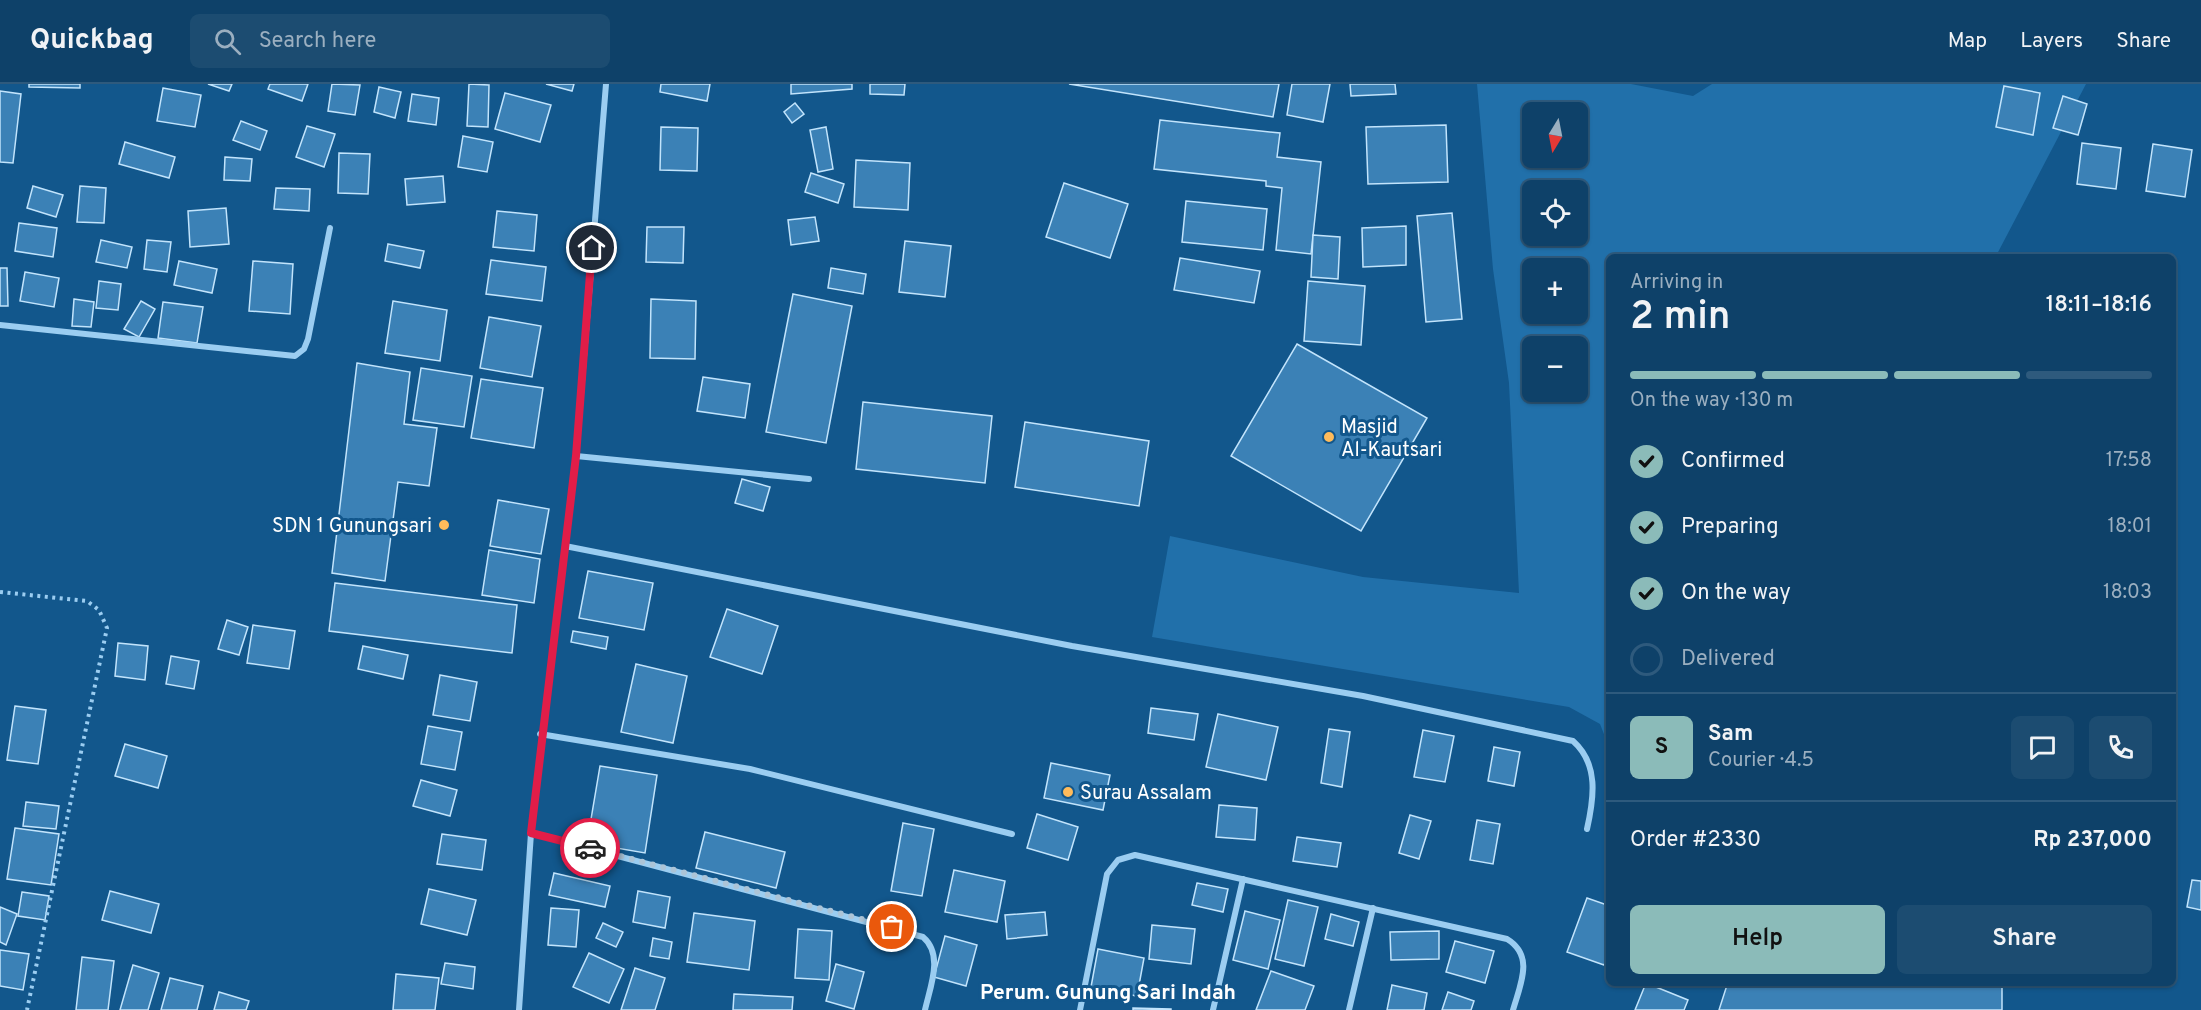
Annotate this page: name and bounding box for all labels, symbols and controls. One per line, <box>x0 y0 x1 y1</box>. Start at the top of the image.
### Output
search box <box>190 14 610 68</box>
text: Quickbag <box>30 23 154 59</box>
icon: search <box>211 25 244 58</box>
text: Search here <box>259 28 376 55</box>
text: Map <box>1948 28 1987 55</box>
text: Layers <box>2020 28 2083 55</box>
text: Share <box>2116 28 2171 55</box>
north arrow <box>1522 102 1588 168</box>
map controls <box>1522 102 1588 402</box>
button: locate <box>1522 180 1588 246</box>
pin <box>566 222 617 273</box>
icon: home <box>575 231 608 264</box>
button: + <box>1522 258 1588 324</box>
text: Arriving in <box>1630 270 1723 296</box>
text: 18:11–18:16 <box>2046 292 2152 319</box>
text: 2 min <box>1630 294 1731 343</box>
button: − <box>1522 336 1588 402</box>
text: On the way · 130 m <box>1630 388 1793 414</box>
place label: Masjid Al-Kautsari <box>1341 415 1442 464</box>
marker: Masjid Al-Kautsari <box>1322 430 1336 444</box>
icon: check <box>1630 445 1663 478</box>
text: Confirmed <box>1681 448 1785 475</box>
text: 17:58 <box>2106 448 2152 474</box>
icon: check <box>1630 511 1663 544</box>
place label: SDN 1 Gunungsari <box>272 514 432 540</box>
text: Preparing <box>1681 514 1779 541</box>
text: 18:01 <box>2108 514 2152 540</box>
marker: SDN 1 Gunungsari <box>437 518 451 532</box>
icon: check <box>1630 577 1663 610</box>
text: On the way <box>1681 580 1791 607</box>
text: 18:03 <box>2103 580 2152 606</box>
text: Delivered <box>1681 646 1775 673</box>
button: chat <box>2011 716 2074 779</box>
button: phone <box>2089 716 2152 779</box>
text: Sam <box>1708 721 1753 748</box>
text: S <box>1655 734 1668 761</box>
text: Courier · 4.5 <box>1708 748 1814 774</box>
place label: Surau Assalam <box>1080 781 1212 807</box>
marker: Surau Assalam <box>1061 785 1075 799</box>
courier <box>560 818 620 878</box>
text: Order #2330 <box>1630 827 1761 854</box>
text: Rp 237,000 <box>2033 827 2152 854</box>
icon: car <box>574 832 607 865</box>
pin <box>866 901 917 952</box>
button: Help <box>1630 905 1885 974</box>
button: Share <box>1897 905 2152 974</box>
icon: bag <box>875 910 908 943</box>
district label: Perum. Gunung Sari Indah <box>980 980 1236 1007</box>

